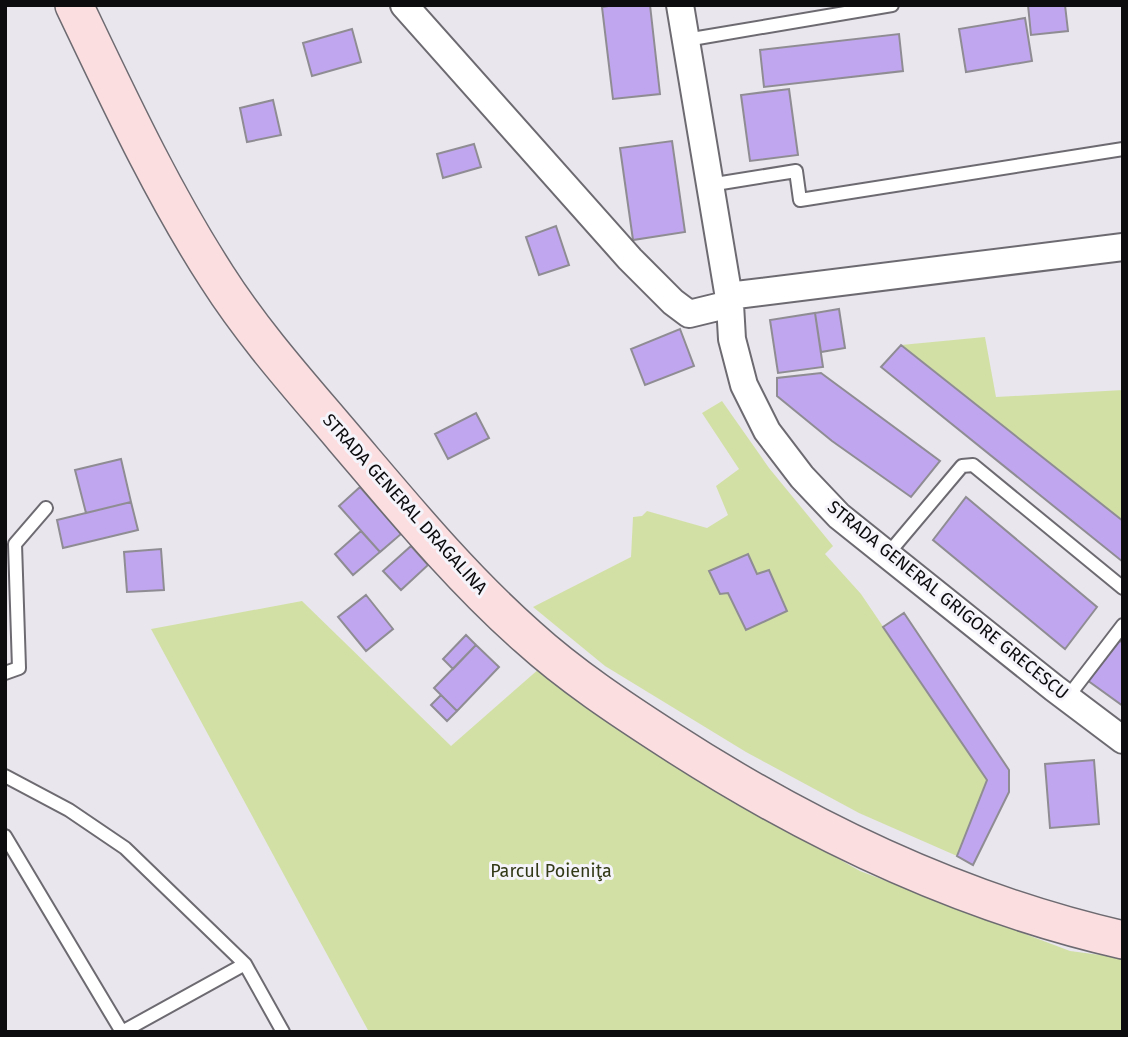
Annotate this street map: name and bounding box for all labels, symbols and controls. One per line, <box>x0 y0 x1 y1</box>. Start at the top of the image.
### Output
street label: STRADA GENERAL DRAGALINA <box>318 409 492 599</box>
street label: STRADA GENERAL GRIGORE GRECESCU <box>823 496 1073 704</box>
park label: Parcul Poieniţa <box>490 860 612 882</box>

